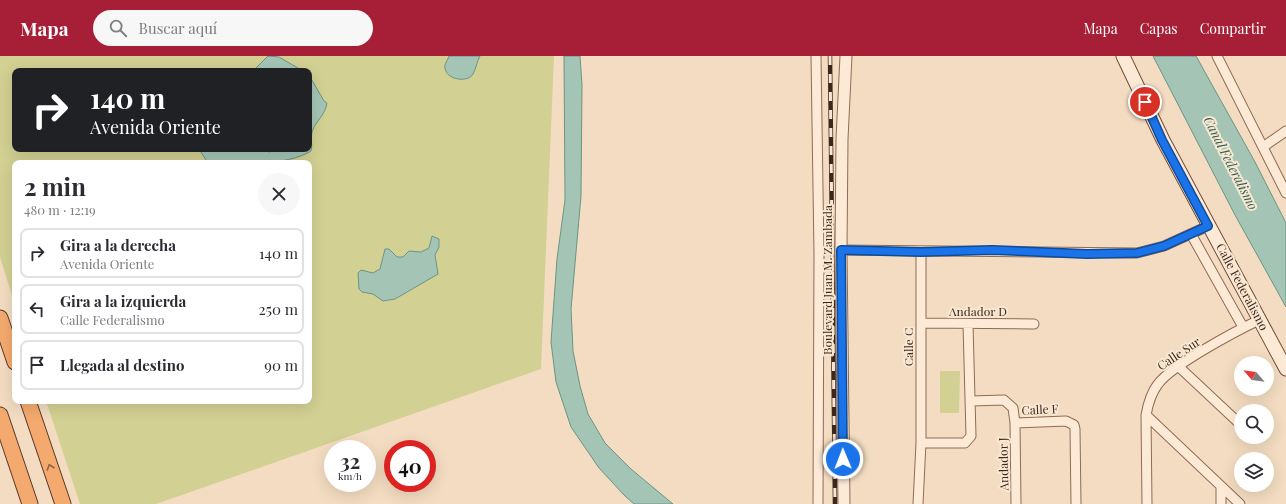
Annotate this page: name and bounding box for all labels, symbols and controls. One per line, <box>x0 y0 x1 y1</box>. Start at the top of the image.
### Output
search box <box>93 10 373 46</box>
text: Mapa <box>20 15 69 41</box>
icon: search <box>107 17 129 39</box>
text: Buscar aquí <box>139 18 217 38</box>
text: Mapa <box>1083 19 1118 38</box>
text: Capas <box>1140 19 1178 38</box>
text: Compartir <box>1200 19 1266 38</box>
text: 140 m <box>90 79 165 116</box>
icon: right <box>24 84 76 136</box>
pin <box>1128 85 1162 119</box>
icon: arrive <box>1134 91 1156 113</box>
water label: Canal Federalismo <box>1201 113 1262 212</box>
text: Avenida Oriente <box>90 115 221 139</box>
text: 2 min <box>24 170 86 202</box>
button: close <box>258 173 300 215</box>
text: 480 m · 12:19 <box>24 201 96 218</box>
street label: Boulevard Juan M. Zambada <box>819 205 835 355</box>
text: Gira a la derecha <box>60 235 176 255</box>
street label: Calle Federalismo <box>1213 240 1273 333</box>
icon: right <box>26 242 48 264</box>
text: 140 m <box>259 243 298 263</box>
text: Avenida Oriente <box>60 255 154 272</box>
text: Gira a la izquierda <box>60 291 186 311</box>
icon: left <box>26 298 48 320</box>
text: 250 m <box>259 299 298 319</box>
street label: Andador D <box>948 303 1007 319</box>
text: Calle Federalismo <box>60 311 165 328</box>
street label: Calle C <box>900 328 916 366</box>
street label: Calle Sur <box>1154 333 1204 373</box>
icon: arrive <box>26 354 48 376</box>
text: Llegada al destino <box>60 355 184 375</box>
text: 90 m <box>264 355 298 375</box>
north arrow <box>1234 356 1274 396</box>
map controls <box>1234 356 1274 492</box>
street label: Calle F <box>1021 400 1059 418</box>
button: search <box>1234 404 1274 444</box>
street label: Andador J <box>995 437 1011 492</box>
position arrow <box>822 438 864 480</box>
speed limit sign: 40 <box>384 440 436 492</box>
text: 32 <box>340 447 360 474</box>
button: layers <box>1234 452 1274 492</box>
one-way arrow <box>46 464 55 471</box>
text: km/h <box>338 469 362 483</box>

